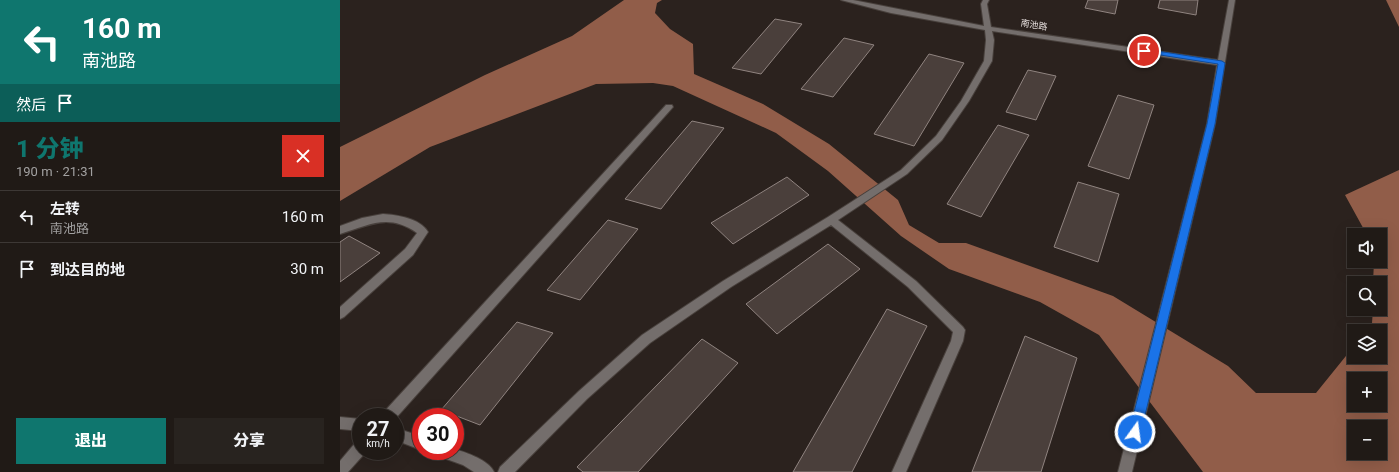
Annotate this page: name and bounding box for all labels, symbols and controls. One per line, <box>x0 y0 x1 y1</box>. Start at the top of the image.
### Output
text: 160 m <box>82 12 161 45</box>
icon: left <box>16 16 68 68</box>
street label: 南池路 <box>1020 18 1048 32</box>
pin <box>1127 34 1161 68</box>
icon: arrive <box>1133 40 1155 62</box>
text: 南池路 <box>82 50 136 71</box>
icon: arrive <box>54 92 76 114</box>
text: 然后 <box>16 96 46 114</box>
text: 1 分钟 <box>16 135 84 163</box>
button: close <box>282 135 324 177</box>
text: 190 m · 21:31 <box>16 164 95 179</box>
text: 左转 <box>50 200 80 218</box>
icon: left <box>16 206 38 228</box>
text: 160 m <box>282 208 324 226</box>
text: 南池路 <box>50 221 89 236</box>
map controls <box>1347 228 1387 460</box>
button: sound <box>1347 228 1387 268</box>
icon: arrive <box>16 258 38 280</box>
text: 30 m <box>290 260 324 278</box>
text: 到达目的地 <box>50 261 125 279</box>
button: search <box>1347 276 1387 316</box>
button: layers <box>1347 324 1387 364</box>
button: + <box>1347 372 1387 412</box>
speed limit sign: 30 <box>412 408 464 460</box>
position arrow <box>1114 411 1156 453</box>
text: 27 <box>367 417 389 441</box>
button: 退出 <box>16 418 166 464</box>
button: 分享 <box>174 418 324 464</box>
button: − <box>1347 420 1387 460</box>
text: km/h <box>366 438 390 449</box>

